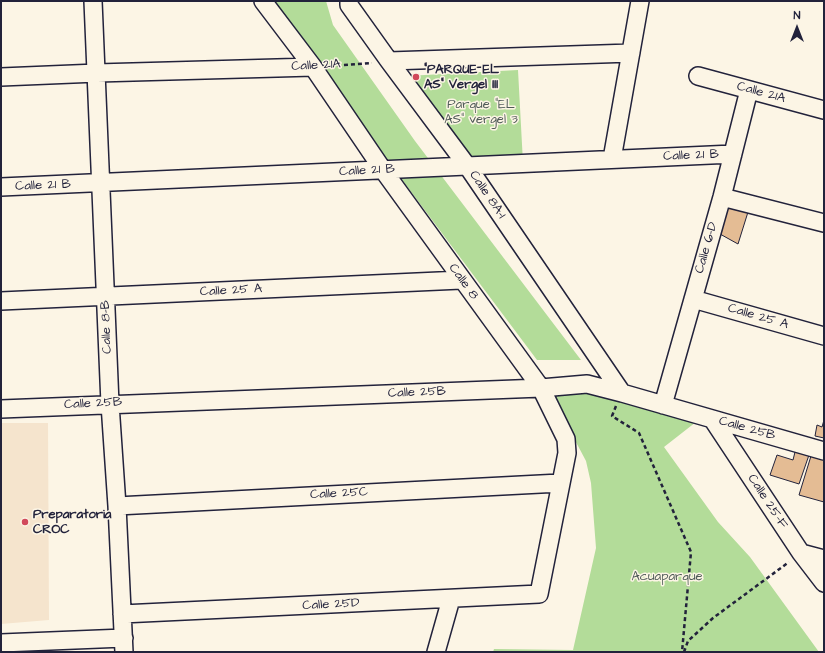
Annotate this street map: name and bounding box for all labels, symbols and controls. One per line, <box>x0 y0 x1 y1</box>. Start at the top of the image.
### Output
north arrow <box>777 8 817 48</box>
text: N <box>794 8 800 23</box>
street label: Calle 21A <box>291 57 341 75</box>
place label: "PARQUE EL AS" Vergel III <box>424 62 499 93</box>
marker: "PARQUE EL AS" Vergel III <box>411 72 421 82</box>
street label: Calle 21A <box>735 79 787 107</box>
park label: Parque "EL AS" vergel 3 <box>444 97 518 128</box>
street label: Calle 21 B <box>663 147 719 165</box>
street label: Calle 21 B <box>339 162 395 180</box>
street label: Calle 8A-1 <box>465 168 509 222</box>
street label: Calle 21 B <box>15 177 71 195</box>
street label: Calle 6-D <box>692 220 722 276</box>
street label: Calle 8 <box>445 261 481 303</box>
street label: Calle 25 A <box>199 282 263 300</box>
street label: Calle 8-B <box>98 300 116 354</box>
street label: Calle 25 A <box>726 301 790 333</box>
street label: Calle 25B <box>388 384 446 402</box>
street label: Calle 25B <box>64 395 122 413</box>
street label: Calle 25B <box>717 414 777 444</box>
street label: Calle 25-F <box>744 472 790 532</box>
street label: Calle 25C <box>310 485 368 503</box>
place label: Preparatoria CROC <box>33 507 111 538</box>
marker: Preparatoria CROC <box>20 517 30 527</box>
park label: Acuaparque <box>631 569 703 585</box>
street label: Calle 25D <box>302 596 360 614</box>

